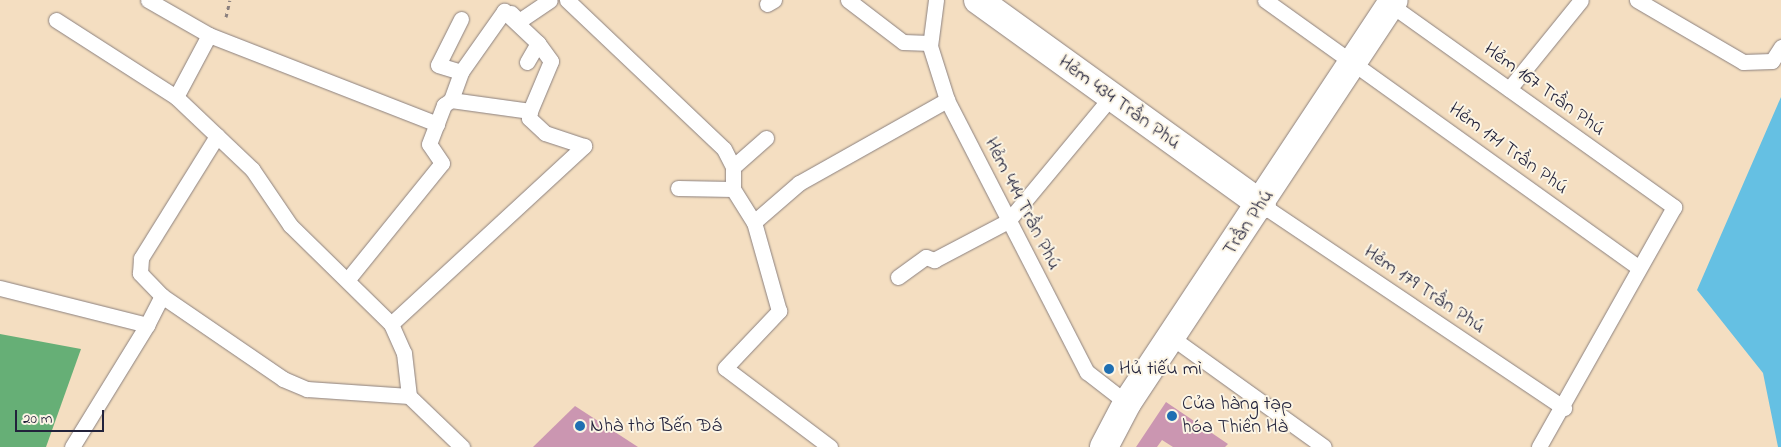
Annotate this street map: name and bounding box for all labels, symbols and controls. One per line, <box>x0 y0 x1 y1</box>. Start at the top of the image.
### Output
street label: Hẻm 167 Trần Phú <box>1479 38 1609 142</box>
street label: Hẻm 434 Trần Phú <box>1053 51 1185 155</box>
street label: Hẻm 171 Trần Phú <box>1444 98 1572 200</box>
street label: Hẻm 444 Trần Phú <box>978 134 1066 274</box>
street label: Trần Phú <box>1218 185 1280 261</box>
street label: Hẻm 179 Trần Phú <box>1359 241 1489 339</box>
place label: Hủ tiếu mì <box>1119 357 1202 381</box>
marker: Hủ tiếu mì <box>1103 363 1115 375</box>
place label: Cửa hàng tạp hóa Thiên Hà <box>1182 392 1292 439</box>
scale bar <box>18 400 106 432</box>
text: 20 m <box>23 408 52 430</box>
marker: Cửa hàng tạp hóa Thiên Hà <box>1166 410 1178 422</box>
place label: Nhà thờ Bến Đá <box>590 414 722 438</box>
marker: Nhà thờ Bến Đá <box>574 420 586 432</box>

